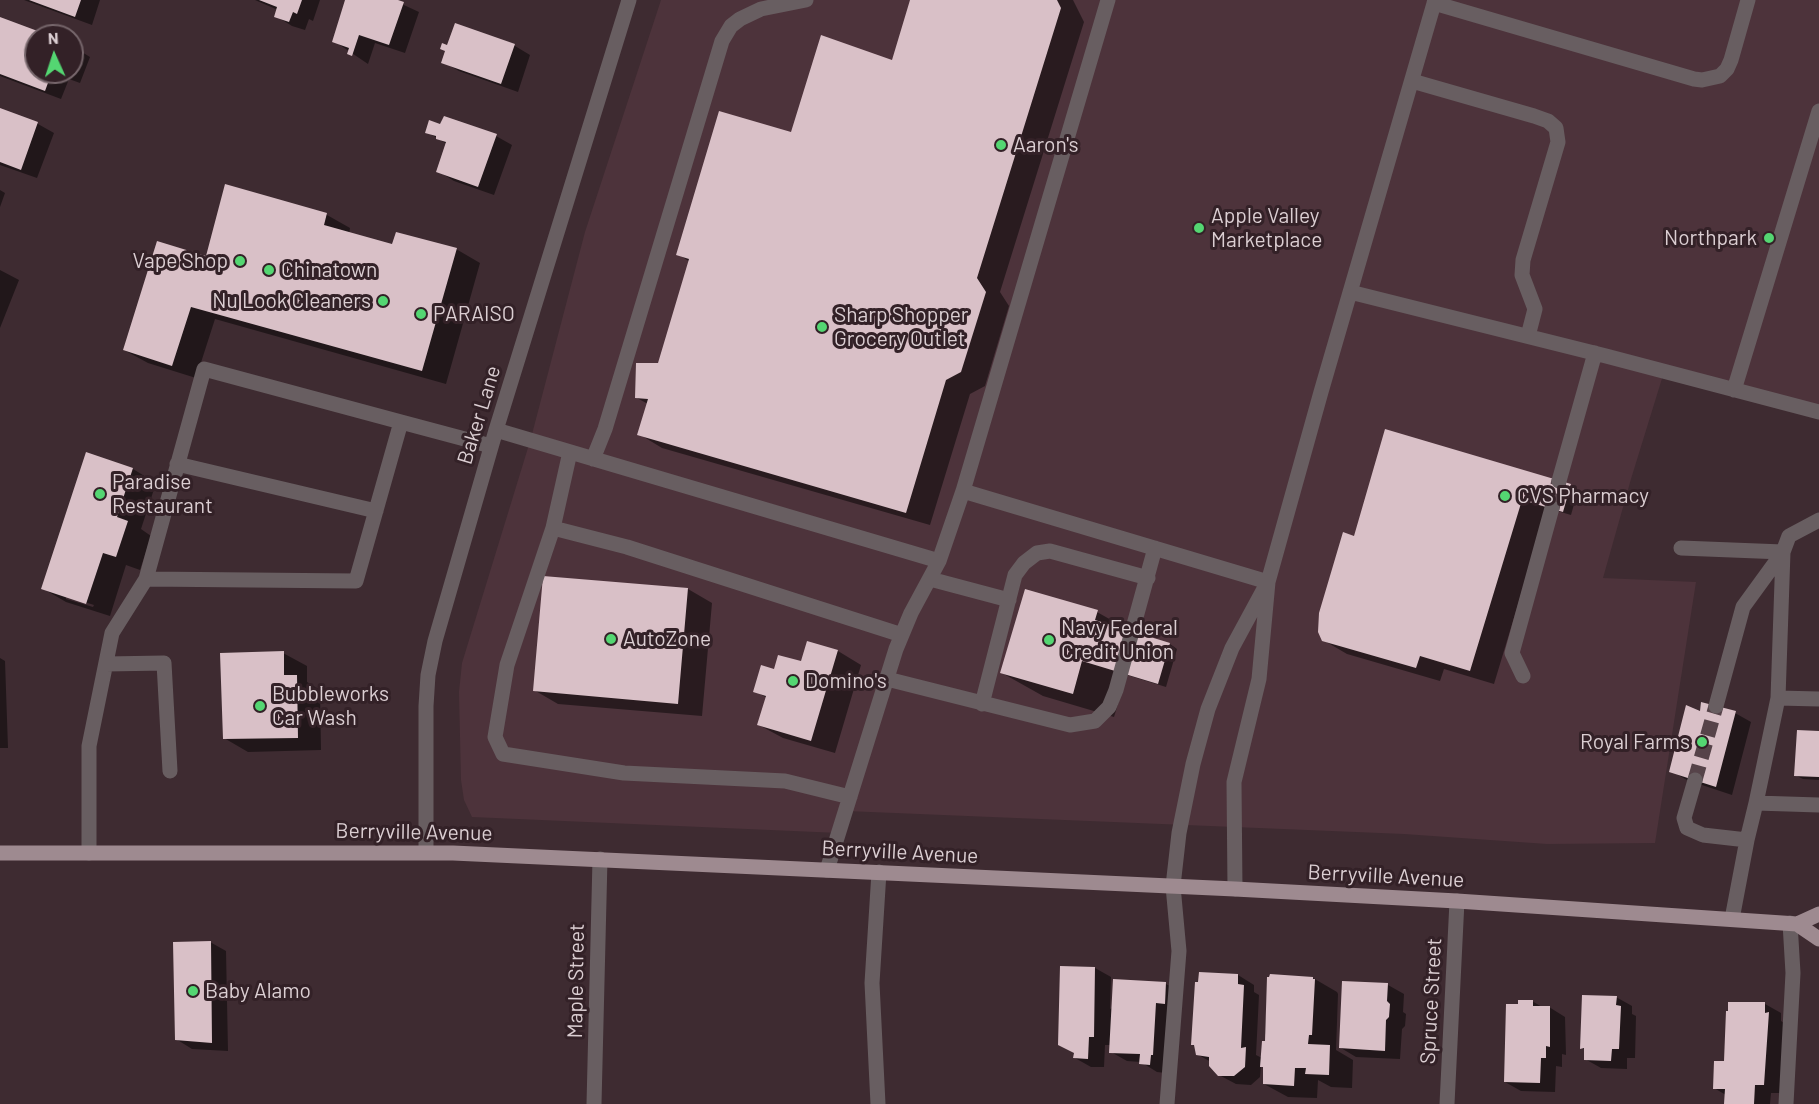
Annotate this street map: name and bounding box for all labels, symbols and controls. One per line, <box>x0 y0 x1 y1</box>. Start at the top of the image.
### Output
north arrow <box>24 24 84 84</box>
text: N <box>47 28 59 47</box>
place label: Aaron's <box>1013 132 1078 158</box>
marker: Aaron's <box>994 138 1008 152</box>
place label: Apple Valley Marketplace <box>1211 203 1322 253</box>
marker: Apple Valley Marketplace <box>1192 221 1206 235</box>
place label: Northpark <box>1664 225 1757 251</box>
marker: Northpark <box>1762 231 1776 245</box>
place label: Vape Shop <box>133 248 228 274</box>
marker: Vape Shop <box>233 254 247 268</box>
place label: Chinatown <box>281 257 377 283</box>
marker: Chinatown <box>262 263 276 277</box>
place label: Nu Look Cleaners <box>212 288 371 314</box>
marker: Nu Look Cleaners <box>376 294 390 308</box>
place label: PARAISO <box>433 301 515 327</box>
place label: Sharp Shopper Grocery Outlet <box>834 302 969 352</box>
marker: PARAISO <box>414 307 428 321</box>
marker: Sharp Shopper Grocery Outlet <box>815 320 829 334</box>
street label: Baker Lane <box>452 363 506 467</box>
place label: Paradise Restaurant <box>112 469 213 519</box>
place label: CVS Pharmacy <box>1517 483 1649 509</box>
marker: Paradise Restaurant <box>93 487 107 501</box>
marker: CVS Pharmacy <box>1498 489 1512 503</box>
place label: Navy Federal Credit Union <box>1061 615 1178 665</box>
place label: AutoZone <box>623 626 711 652</box>
marker: AutoZone <box>604 632 618 646</box>
marker: Navy Federal Credit Union <box>1042 633 1056 647</box>
place label: Domino's <box>805 668 887 694</box>
marker: Domino's <box>786 674 800 688</box>
place label: Bubbleworks Car Wash <box>272 681 389 731</box>
marker: Bubbleworks Car Wash <box>253 699 267 713</box>
place label: Royal Farms <box>1580 729 1690 755</box>
marker: Royal Farms <box>1695 735 1709 749</box>
street label: Berryville Avenue <box>335 818 493 846</box>
street label: Berryville Avenue <box>821 835 979 869</box>
street label: Berryville Avenue <box>1307 859 1465 893</box>
street label: Maple Street <box>562 923 590 1039</box>
street label: Spruce Street <box>1415 937 1447 1065</box>
place label: Baby Alamo <box>205 978 311 1004</box>
marker: Baby Alamo <box>186 984 200 998</box>

